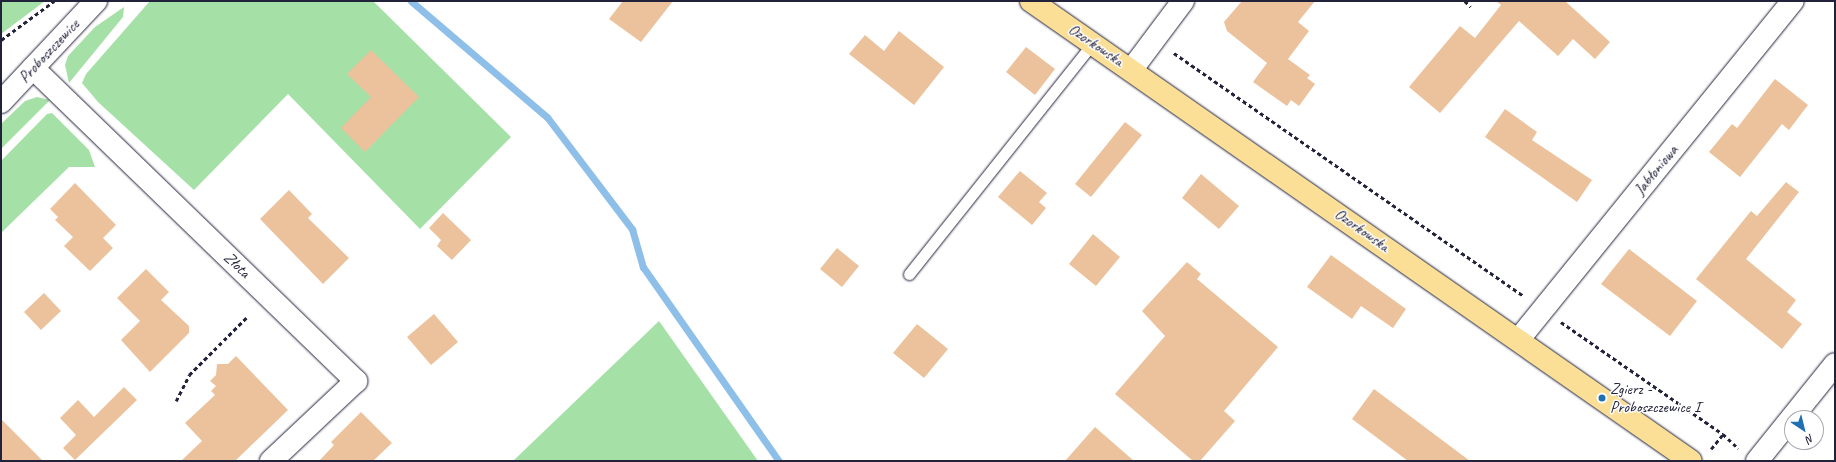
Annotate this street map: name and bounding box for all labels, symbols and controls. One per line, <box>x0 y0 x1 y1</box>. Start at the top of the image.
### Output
street label: Proboszczewice <box>15 15 83 87</box>
street label: Ozorkowska <box>1065 20 1127 70</box>
street label: Jabłoniowa <box>1630 141 1682 199</box>
street label: Ozorkowska <box>1331 204 1393 256</box>
street label: Złota <box>220 248 254 282</box>
place label: Zgierz - Proboszczewice I <box>1610 379 1700 417</box>
marker: Zgierz - Proboszczewice I <box>1597 393 1607 403</box>
north arrow <box>1784 410 1824 450</box>
text: N <box>1804 431 1817 447</box>

